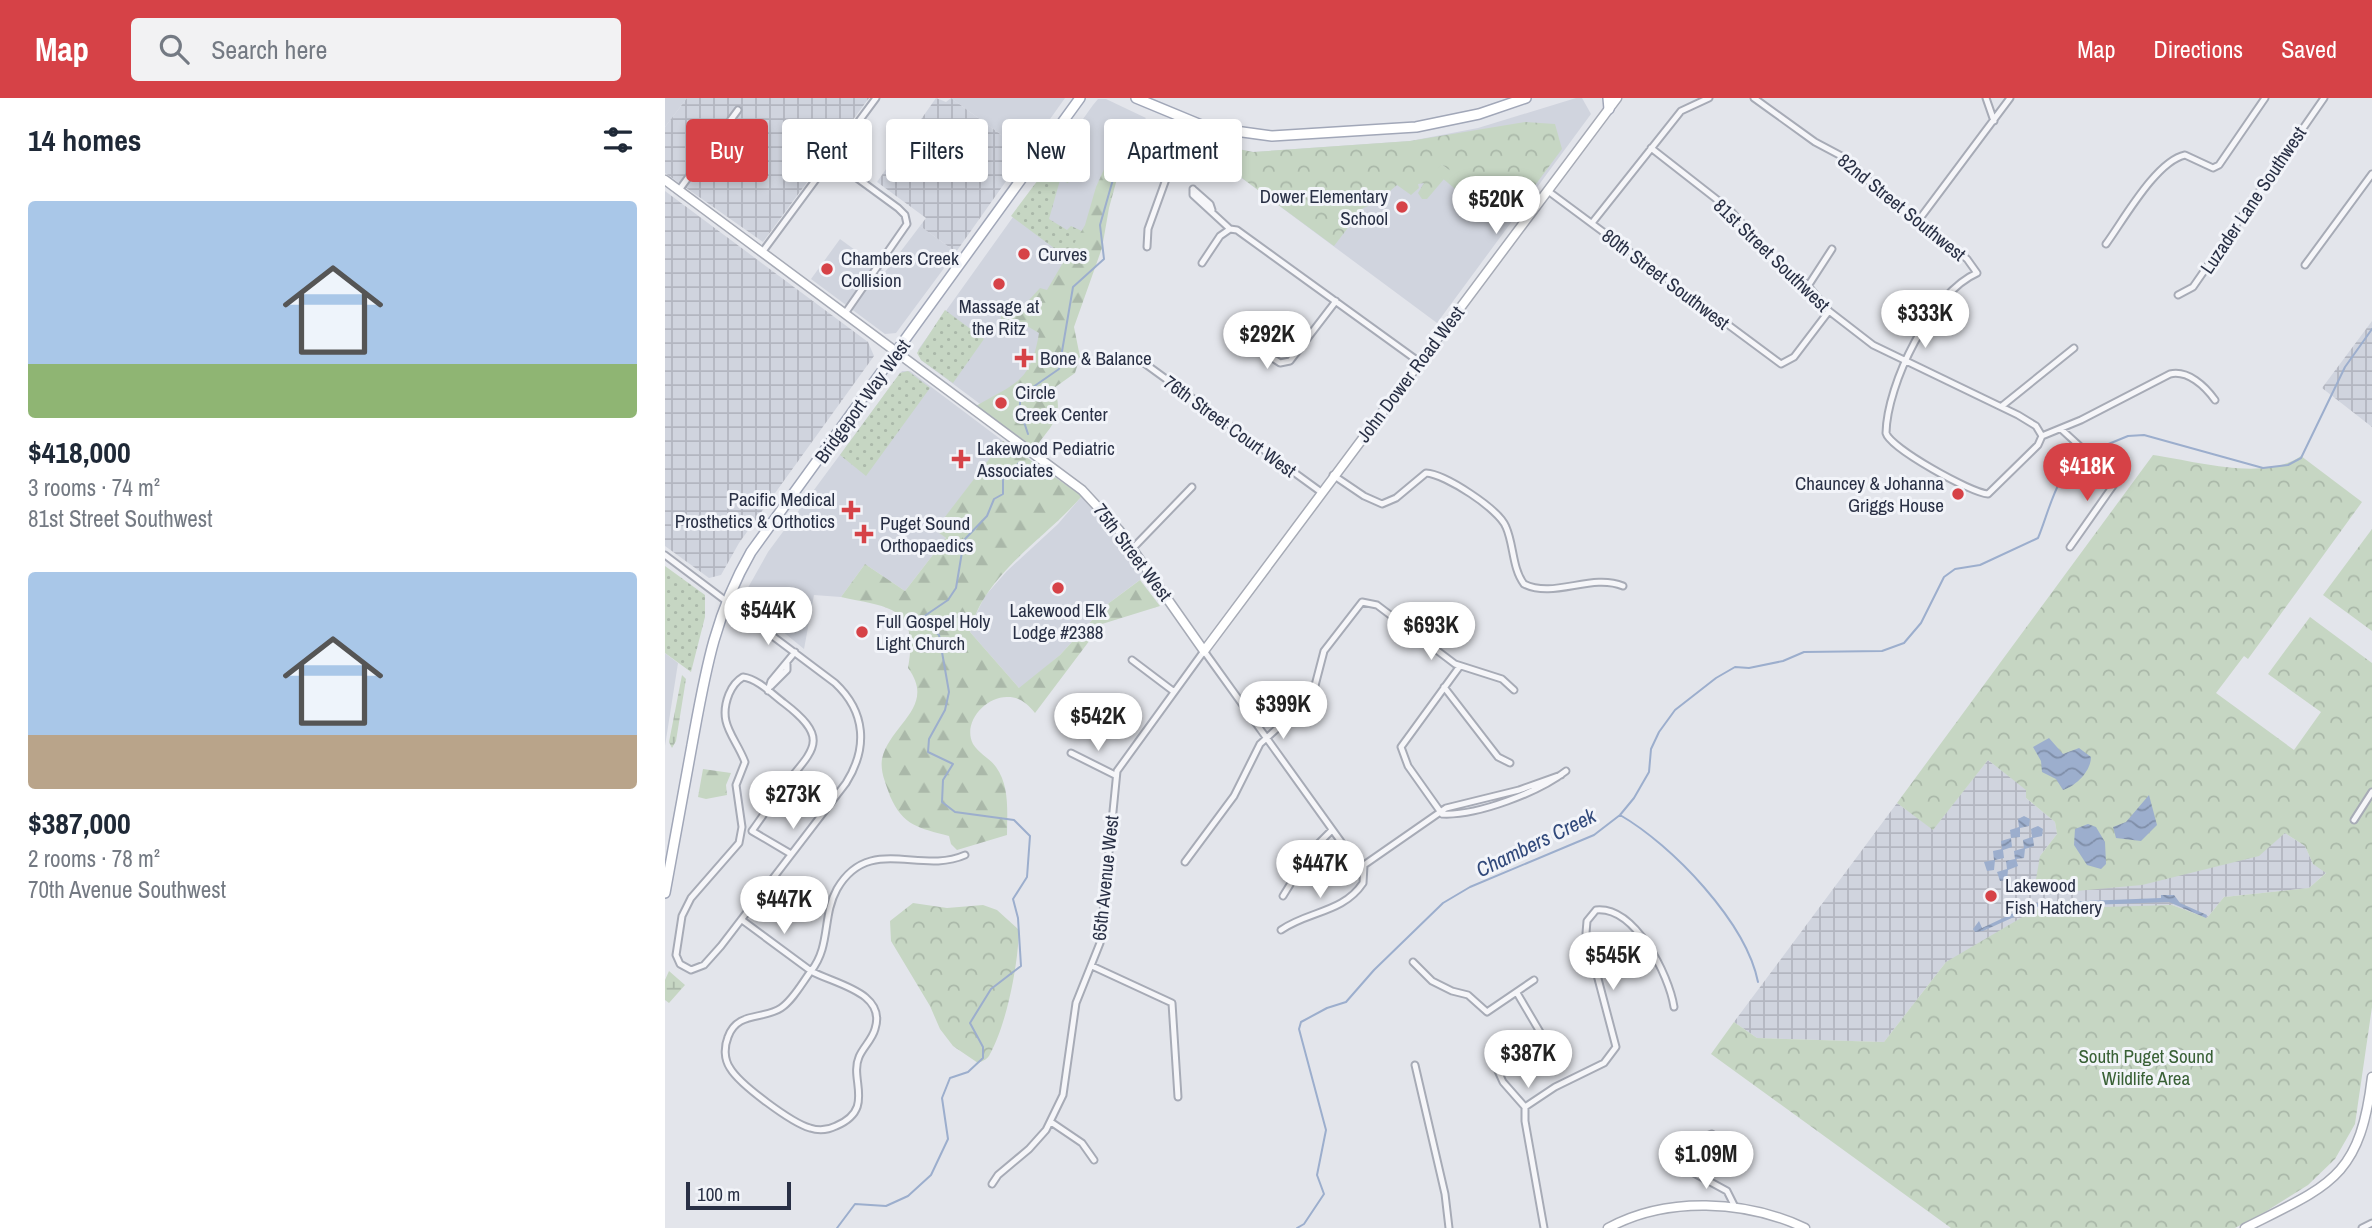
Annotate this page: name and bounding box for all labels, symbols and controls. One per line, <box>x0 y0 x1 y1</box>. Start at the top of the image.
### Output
search box <box>131 18 621 81</box>
text: Map <box>35 27 89 71</box>
icon: search <box>155 30 193 68</box>
text: Search here <box>211 32 327 67</box>
text: Map <box>2077 33 2115 65</box>
text: Directions <box>2153 33 2243 65</box>
text: Saved <box>2281 33 2337 65</box>
chip: Buy <box>686 119 768 182</box>
chip: Rent <box>782 119 872 182</box>
chip: Filters <box>886 119 988 182</box>
chip: New <box>1002 119 1090 182</box>
chip: Apartment <box>1104 119 1242 182</box>
text: 14 homes <box>28 120 142 160</box>
icon: filters <box>599 121 637 159</box>
street label: Luzader Lane Southwest <box>2194 121 2312 279</box>
street label: 82nd Street Southwest <box>1833 147 1972 267</box>
pin: $520K <box>1447 176 1545 236</box>
place label: Dower Elementary School <box>1260 183 1388 231</box>
text: $520K <box>1468 183 1524 214</box>
street label: 81st Street Southwest <box>1708 193 1836 318</box>
marker: Dower Elementary School <box>1394 199 1410 215</box>
street label: 80th Street Southwest <box>1597 222 1736 336</box>
place label: Curves <box>1038 241 1088 267</box>
place label: Chambers Creek Collision <box>841 245 959 293</box>
marker: Curves <box>1016 246 1032 262</box>
icon: home <box>270 247 396 373</box>
marker: Chambers Creek Collision <box>819 261 835 277</box>
marker: Massage at the Ritz <box>991 276 1007 292</box>
pin: $333K <box>1876 290 1974 350</box>
place label: Massage at the Ritz <box>959 293 1040 341</box>
text: $333K <box>1897 297 1953 328</box>
street label: John Dower Road West <box>1350 300 1470 447</box>
pin: $292K <box>1218 312 1316 371</box>
text: $292K <box>1239 318 1295 349</box>
street label: Bridgeport Way West <box>808 333 916 468</box>
place label: Bone & Balance <box>1040 345 1152 371</box>
marker: Bone & Balance <box>1014 348 1034 368</box>
street label: 76th Street Court West <box>1158 369 1302 483</box>
place label: Circle Creek Center <box>1015 379 1108 427</box>
marker: Circle Creek Center <box>993 395 1009 411</box>
text: $418,000 <box>28 432 131 472</box>
place label: Lakewood Pediatric Associates <box>976 435 1115 483</box>
pin: $418K <box>2038 444 2136 503</box>
marker: Lakewood Pediatric Associates <box>951 449 971 469</box>
text: $418K <box>2059 450 2115 481</box>
place label: Chauncey & Johanna Griggs House <box>1795 470 1944 518</box>
text: 3 rooms · 74 m² <box>28 472 160 503</box>
place label: Pacific Medical Prosthetics & Orthotics <box>675 486 835 534</box>
marker: Chauncey & Johanna Griggs House <box>1950 486 1966 502</box>
street label: 75th Street West <box>1088 498 1179 607</box>
marker: Pacific Medical Prosthetics & Orthotics <box>841 500 861 520</box>
text: 81st Street Southwest <box>28 503 213 534</box>
place label: Puget Sound Orthopaedics <box>880 510 974 558</box>
marker: Puget Sound Orthopaedics <box>854 524 874 544</box>
marker: Lakewood Elk Lodge #2388 <box>1050 580 1066 596</box>
pin: $544K <box>719 588 817 647</box>
text: $544K <box>740 594 796 625</box>
place label: Lakewood Elk Lodge #2388 <box>1010 597 1107 645</box>
pin: $693K <box>1382 602 1480 662</box>
place label: Full Gospel Holy Light Church <box>876 608 990 656</box>
text: $693K <box>1403 609 1459 640</box>
icon: home <box>270 618 396 744</box>
marker: Full Gospel Holy Light Church <box>854 624 870 640</box>
pin: $399K <box>1234 682 1332 741</box>
text: $399K <box>1255 688 1311 719</box>
pin: $542K <box>1049 694 1147 753</box>
text: $542K <box>1070 700 1126 731</box>
pin: $273K <box>744 772 842 831</box>
text: $273K <box>765 778 821 809</box>
water label: Chambers Creek <box>1471 800 1602 884</box>
text: $387,000 <box>28 803 131 843</box>
street label: 65th Avenue West <box>1085 813 1125 942</box>
pin: $447K <box>1271 840 1369 900</box>
text: 2 rooms · 78 m² <box>28 843 160 874</box>
text: $447K <box>1292 847 1348 878</box>
place label: Lakewood Fish Hatchery <box>2005 872 2102 920</box>
text: 70th Avenue Southwest <box>28 874 226 905</box>
pin: $447K <box>735 876 833 936</box>
text: $447K <box>756 883 812 914</box>
marker: Lakewood Fish Hatchery <box>1983 888 1999 904</box>
pin: $545K <box>1564 932 1662 992</box>
text: $545K <box>1585 939 1641 970</box>
pin: $387K <box>1479 1030 1577 1090</box>
text: $387K <box>1500 1037 1556 1068</box>
park label: South Puget Sound Wildlife Area <box>2078 1043 2214 1091</box>
pin: $1.09M <box>1649 1132 1763 1191</box>
text: $1.09M <box>1675 1138 1737 1169</box>
scale bar <box>686 1179 791 1211</box>
text: 100 m <box>697 1181 740 1207</box>

